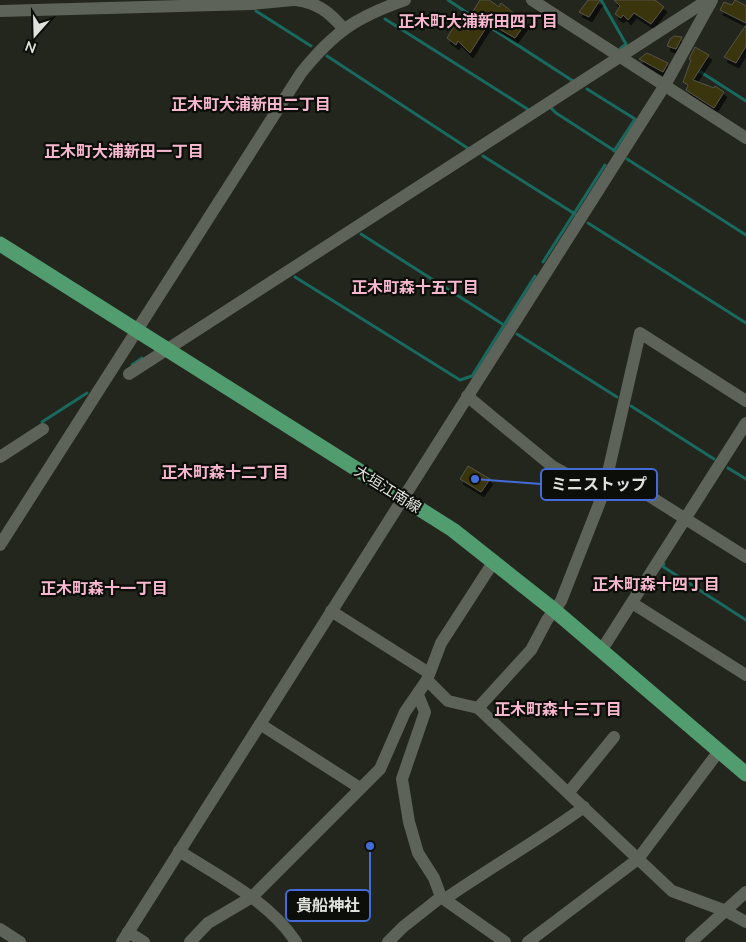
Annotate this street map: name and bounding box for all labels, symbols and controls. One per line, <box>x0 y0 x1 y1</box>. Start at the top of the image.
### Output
north arrow <box>10 10 60 60</box>
district label: 正木町大浦新田四丁目 <box>398 11 558 31</box>
text: N <box>23 37 39 57</box>
district label: 正木町大浦新田二丁目 <box>171 94 331 114</box>
district label: 正木町大浦新田一丁目 <box>44 141 204 161</box>
district label: 正木町森十五丁目 <box>351 277 479 297</box>
street label: 大垣江南線 <box>351 461 425 517</box>
district label: 正木町森十二丁目 <box>161 462 289 482</box>
callout: ミニストップ <box>541 469 657 500</box>
text: ミニストップ <box>551 474 647 494</box>
district label: 正木町森十四丁目 <box>592 574 720 594</box>
district label: 正木町森十一丁目 <box>40 578 168 598</box>
district label: 正木町森十三丁目 <box>494 699 622 719</box>
callout: 貴船神社 <box>286 890 370 921</box>
text: 貴船神社 <box>296 895 360 915</box>

